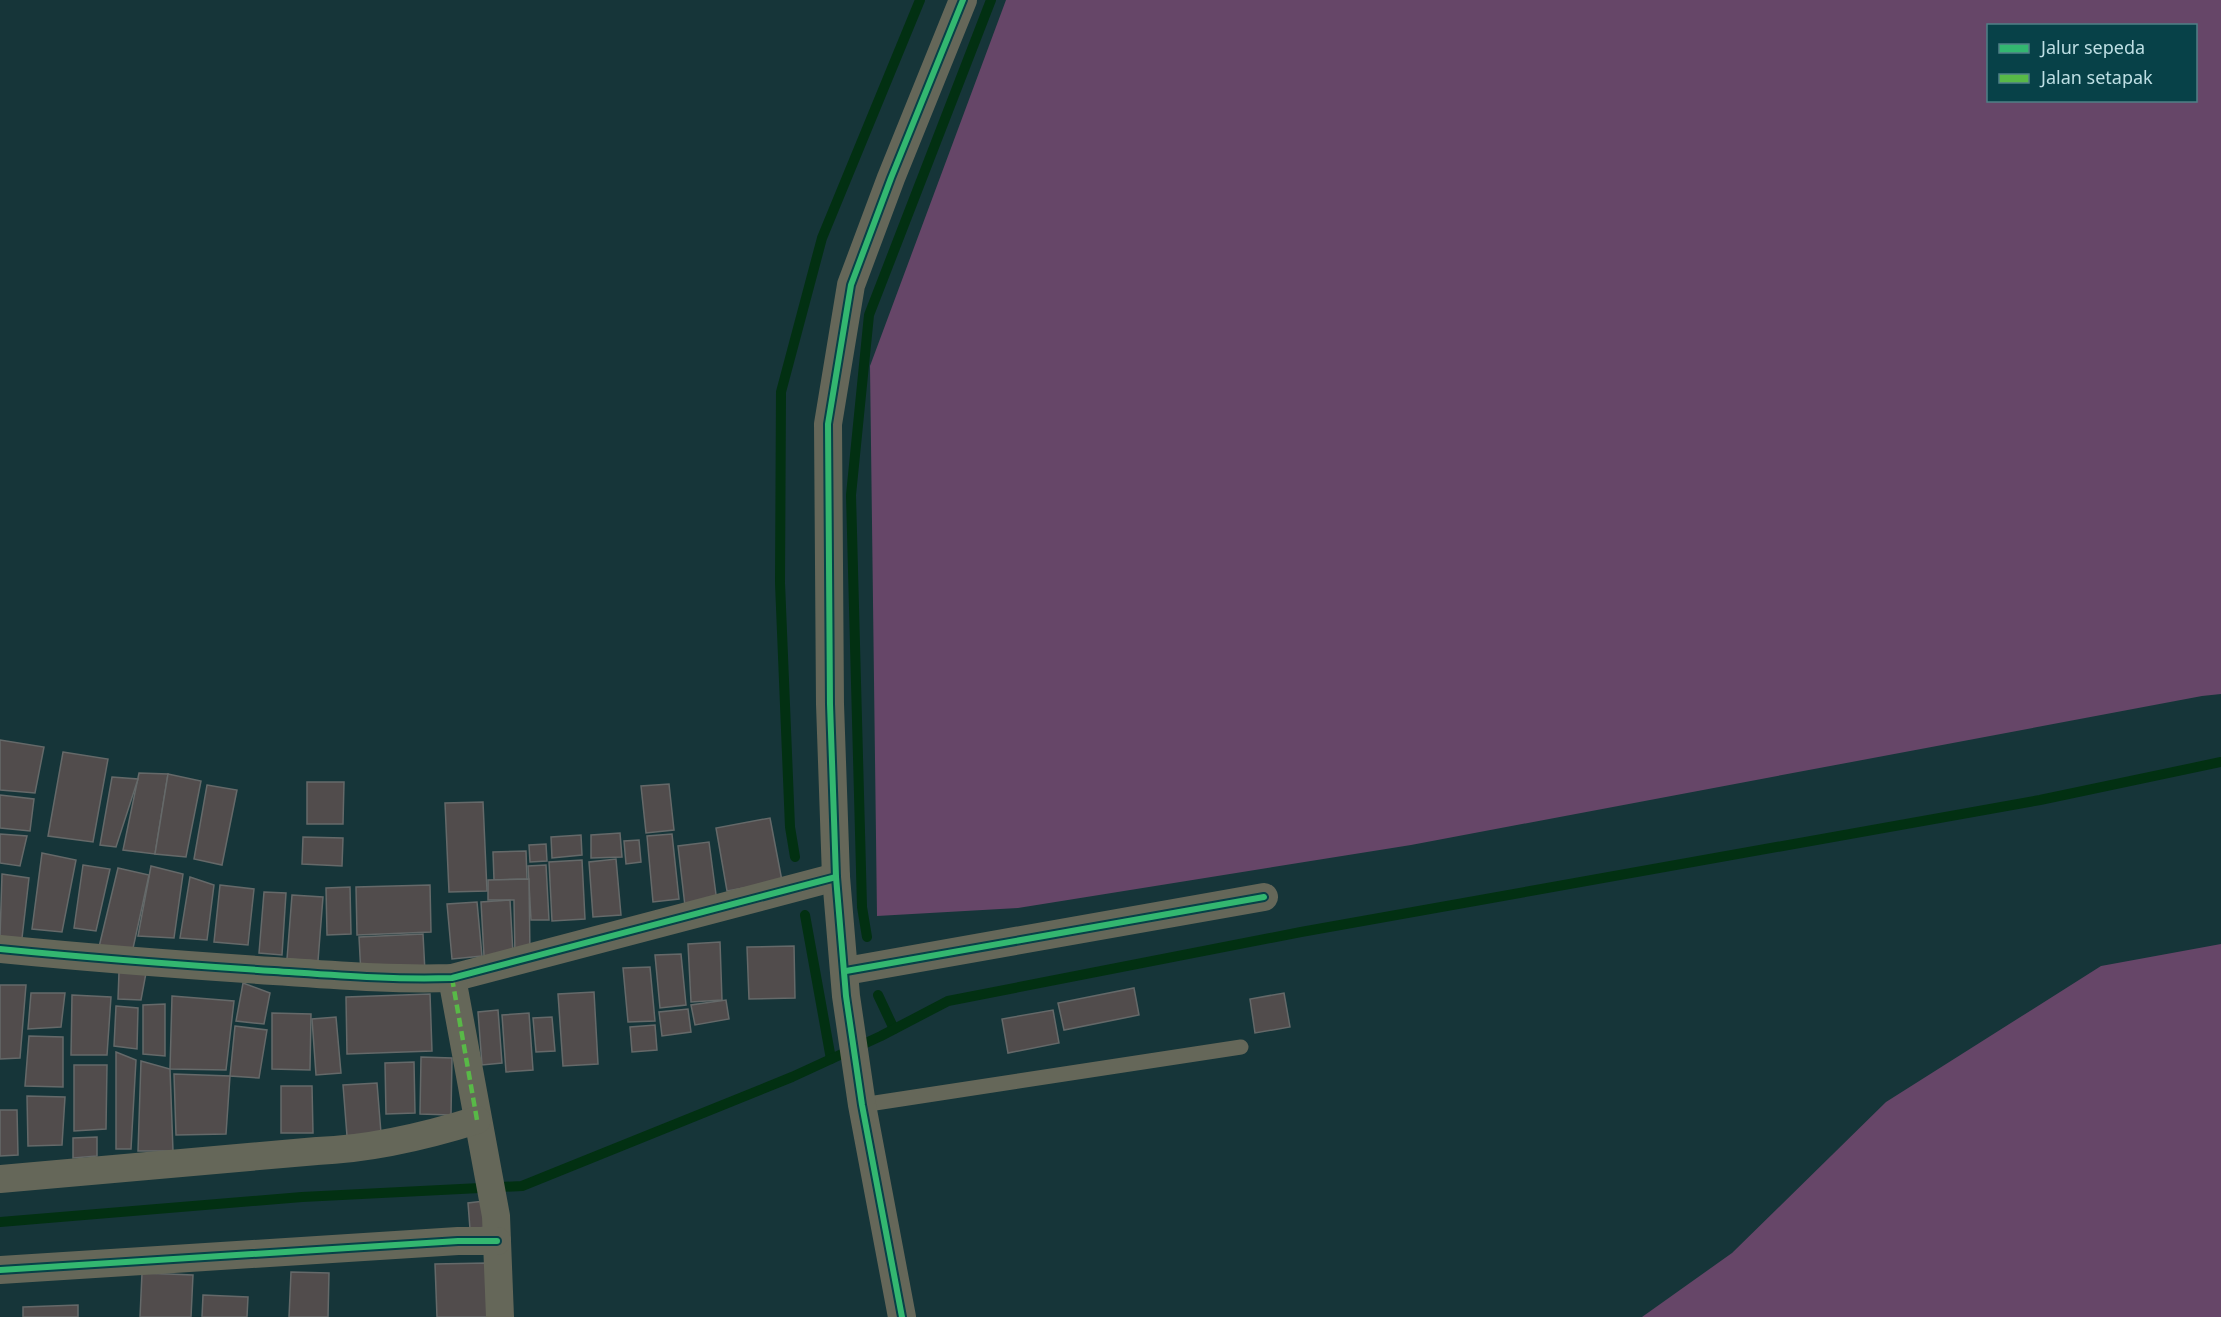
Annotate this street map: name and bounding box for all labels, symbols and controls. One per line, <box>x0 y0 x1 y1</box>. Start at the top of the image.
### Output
legend <box>1987 24 2197 102</box>
text: Jalur sepeda <box>2039 35 2145 59</box>
text: Jalan setapak <box>2039 65 2153 89</box>

